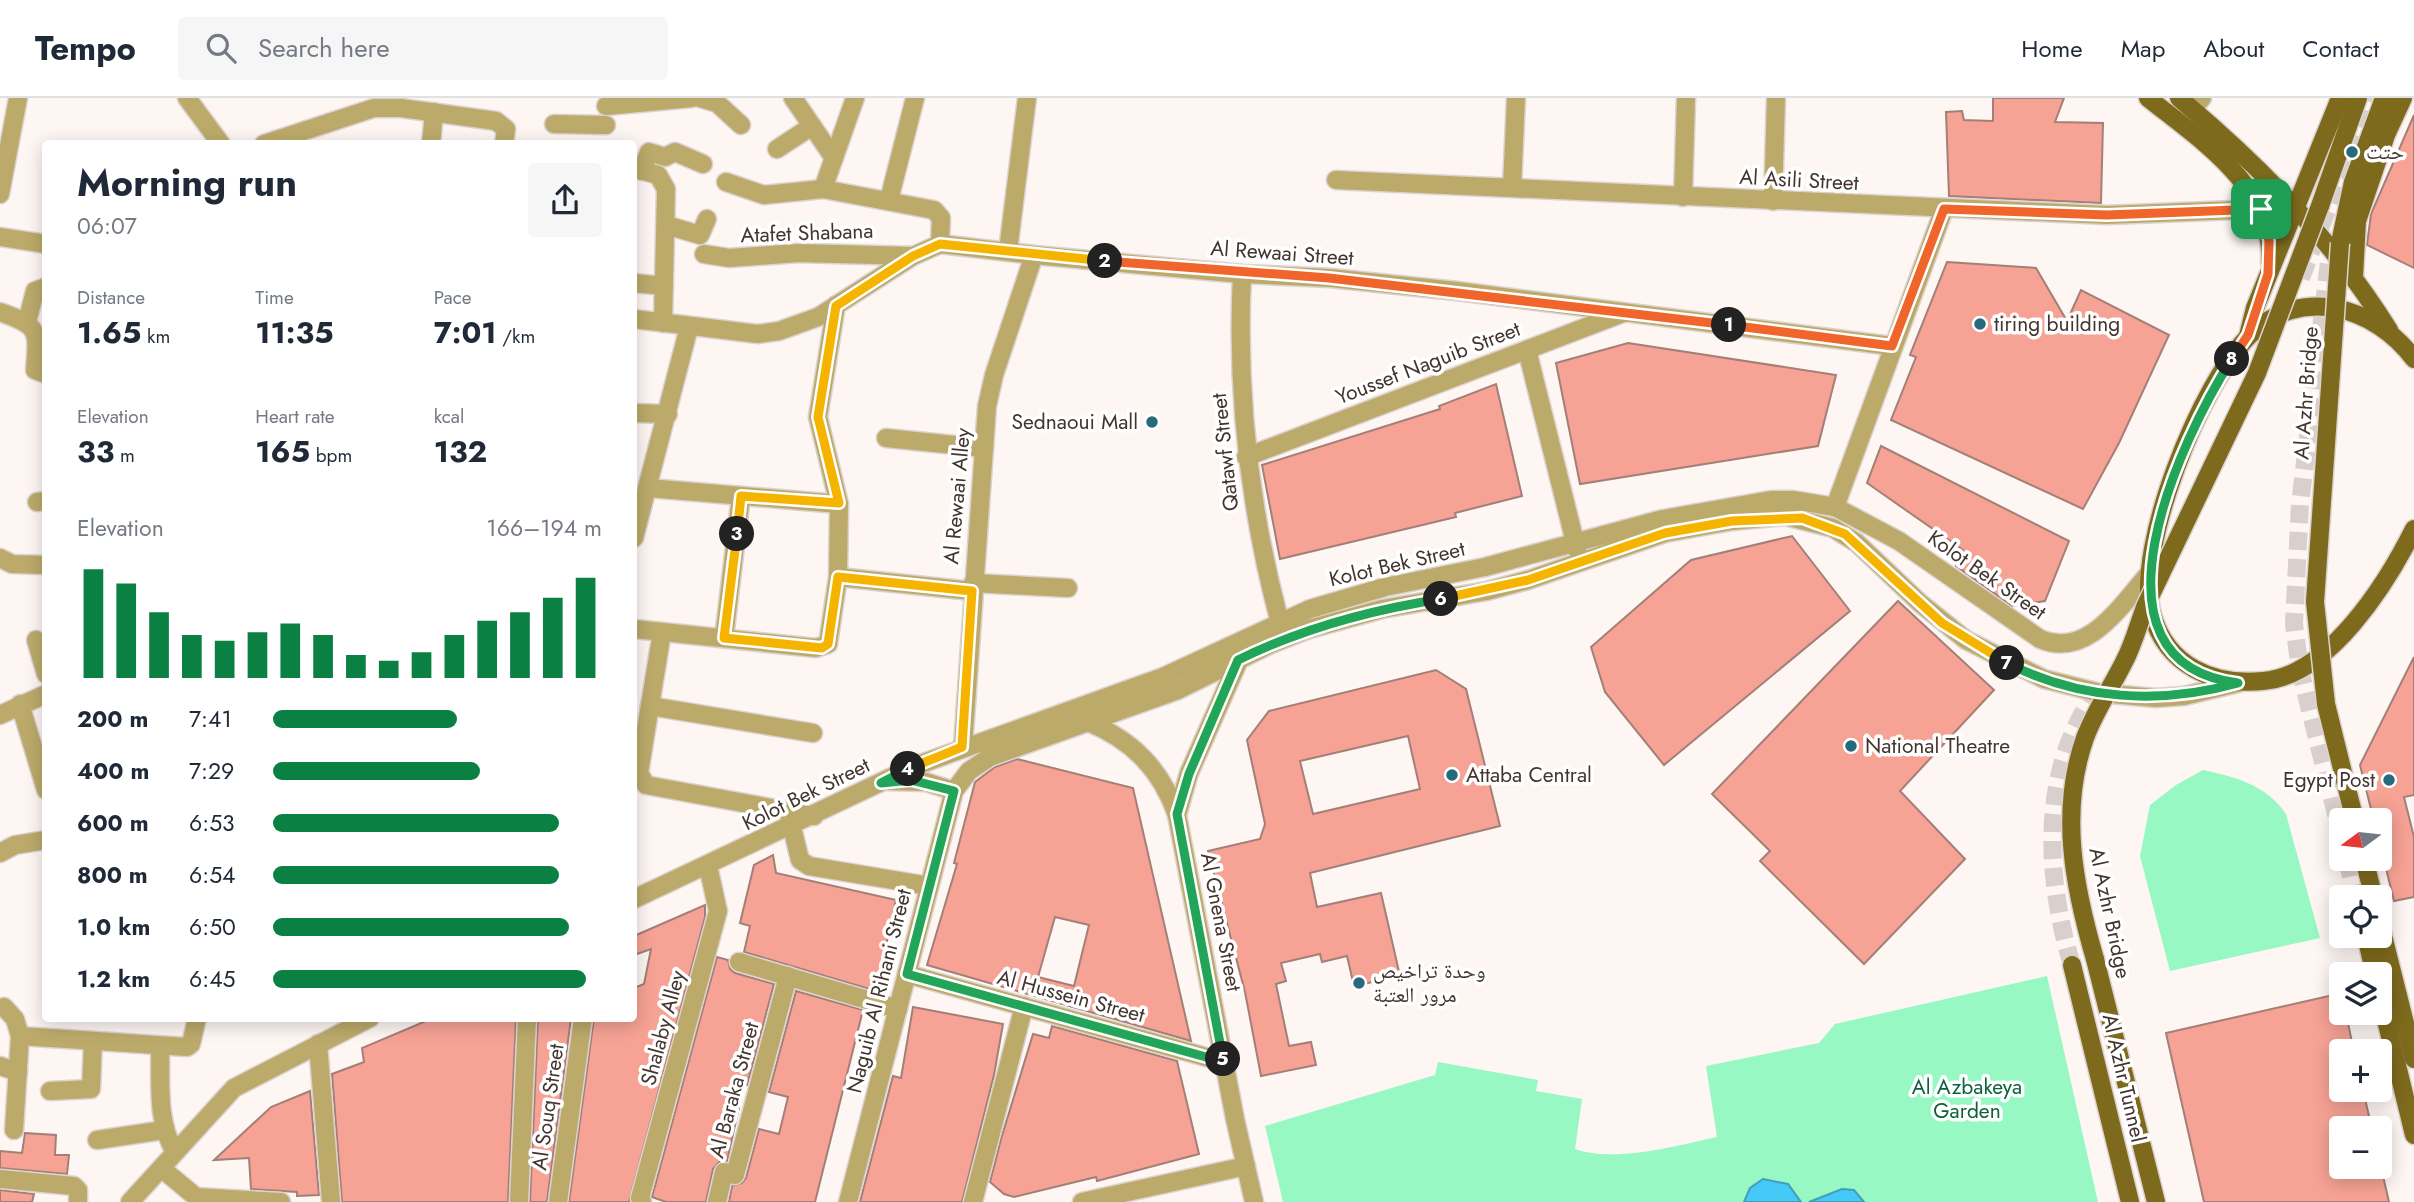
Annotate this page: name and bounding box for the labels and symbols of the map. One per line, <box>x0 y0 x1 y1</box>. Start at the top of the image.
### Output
place label: حتت <box>2366 137 2404 167</box>
marker: حتت <box>2344 144 2360 160</box>
street label: Al Asili Street <box>1739 162 1859 198</box>
pin <box>2231 179 2291 239</box>
street label: Atafet Shabana <box>740 216 874 250</box>
street label: Al Rewaai Street <box>1209 233 1355 273</box>
pin: 2 <box>1088 244 1122 278</box>
pin: 1 <box>1712 308 1746 342</box>
place label: tiring building <box>1994 309 2120 339</box>
street label: Youssef Naguib Street <box>1331 314 1525 412</box>
marker: tiring building <box>1972 316 1988 332</box>
street label: Al Azhr Bridge <box>2286 325 2326 461</box>
pin: 8 <box>2214 342 2250 376</box>
street label: Qatawf Street <box>1204 392 1246 512</box>
place label: Sednaoui Mall <box>1012 407 1138 437</box>
marker: Sednaoui Mall <box>1144 414 1160 430</box>
street label: Al Rewaai Alley <box>936 426 978 565</box>
pin: 3 <box>720 516 754 551</box>
street label: Kolot Bek Street <box>1922 523 2052 627</box>
street label: Kolot Bek Street <box>1326 534 1468 594</box>
pin: 6 <box>1424 582 1458 616</box>
pin: 7 <box>1990 646 2024 680</box>
place label: National Theatre <box>1865 731 2010 761</box>
marker: National Theatre <box>1843 738 1859 754</box>
street label: Kolot Bek Street <box>737 750 875 838</box>
pin: 4 <box>890 752 926 786</box>
place label: Attaba Central <box>1466 760 1592 790</box>
place label: Egypt Post <box>2283 765 2375 795</box>
marker: Attaba Central <box>1444 767 1460 783</box>
marker: Egypt Post <box>2381 772 2397 788</box>
north arrow <box>2329 808 2392 872</box>
street label: Al Azhr Bridge <box>2081 845 2139 981</box>
street label: Al Gnena Street <box>1193 850 1249 994</box>
street label: Naguib Al Rihani Street <box>839 886 919 1096</box>
place label: وحدة تراخيص مرور العتبة <box>1373 956 1486 1010</box>
street label: Al Hussein Street <box>994 962 1148 1030</box>
street label: Shalaby Alley <box>633 966 693 1089</box>
marker: وحدة تراخيص مرور العتبة <box>1351 975 1367 991</box>
street label: Al Azhr Tunnel <box>2095 1011 2153 1145</box>
street label: Al Baraka Street <box>701 1019 767 1161</box>
street label: Al Souq Street <box>524 1042 572 1172</box>
pin: 5 <box>1206 1042 1240 1076</box>
park label: Al Azbakeya Garden <box>1912 1072 2022 1126</box>

